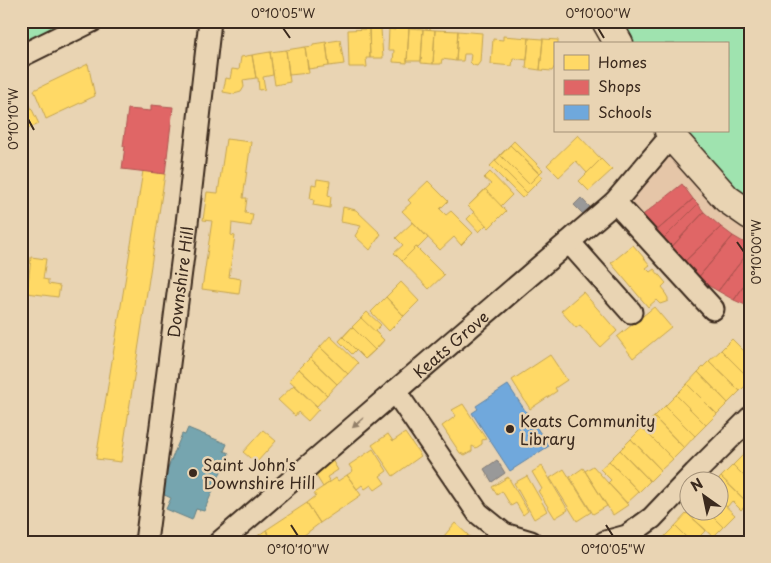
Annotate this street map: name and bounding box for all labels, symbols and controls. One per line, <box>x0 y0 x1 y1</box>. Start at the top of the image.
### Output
text: 0°10'05"W <box>251 4 316 22</box>
text: 0°10'00"W <box>565 4 631 22</box>
legend <box>554 42 728 132</box>
text: Homes <box>598 50 647 73</box>
text: Shops <box>598 74 641 97</box>
text: 0°10'10"W <box>4 87 22 150</box>
text: Schools <box>598 100 652 123</box>
text: 0°10'00"W <box>747 219 765 285</box>
street label: Downshire Hill <box>160 225 199 339</box>
street label: Keats Grove <box>407 304 493 383</box>
place label: Keats Community Library <box>520 408 655 450</box>
one-way arrow <box>352 417 365 428</box>
marker: Keats Community Library <box>504 423 516 435</box>
place label: Saint John's Downshire Hill <box>203 452 315 494</box>
marker: Saint John's Downshire Hill <box>187 467 199 479</box>
north arrow <box>678 470 728 520</box>
text: N <box>686 473 707 497</box>
text: 0°10'10"W <box>267 540 330 558</box>
text: 0°10'05"W <box>581 540 646 558</box>

